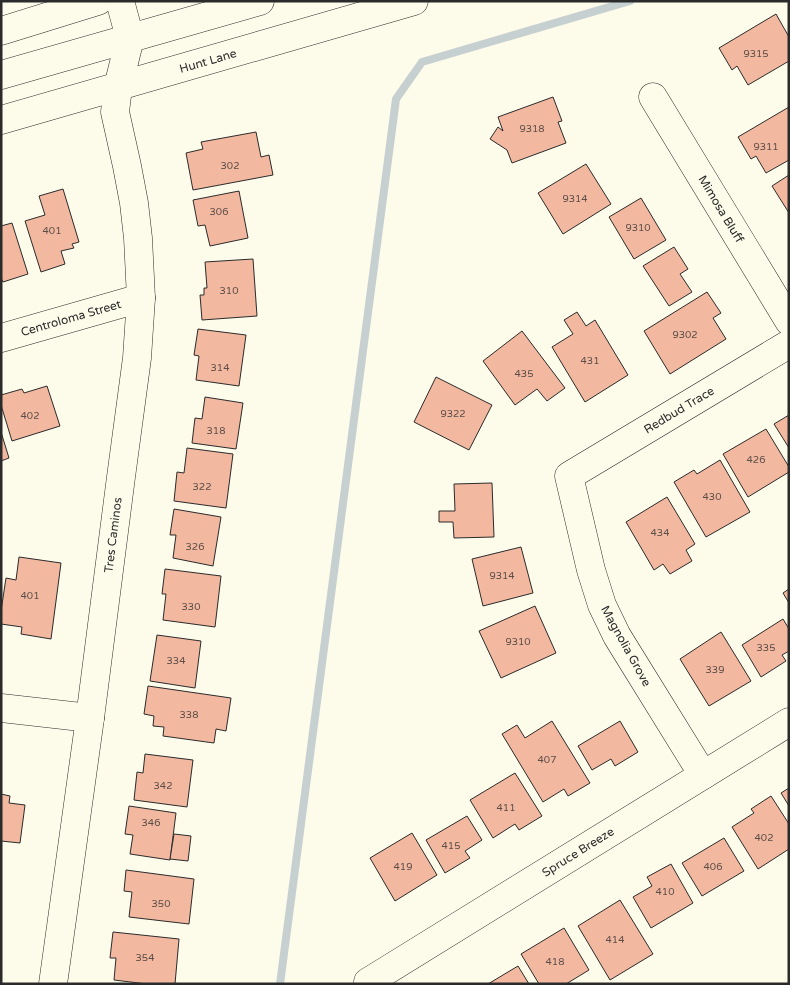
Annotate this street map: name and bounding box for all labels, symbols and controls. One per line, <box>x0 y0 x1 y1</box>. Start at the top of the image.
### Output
street label: Hunt Lane <box>178 46 238 76</box>
house number: 9315 <box>743 48 769 60</box>
house number: 9318 <box>519 123 545 135</box>
house number: 9311 <box>753 141 779 153</box>
house number: 302 <box>221 160 239 172</box>
street label: Mimosa Bluff <box>695 173 747 246</box>
house number: 9314 <box>562 193 588 205</box>
house number: 306 <box>210 206 228 218</box>
house number: 9310 <box>625 222 651 234</box>
house number: 401 <box>43 225 61 237</box>
house number: 310 <box>220 285 238 297</box>
street label: Centroloma Street <box>19 297 123 339</box>
house number: 9302 <box>672 329 698 341</box>
house number: 431 <box>581 355 599 367</box>
house number: 314 <box>211 362 229 374</box>
house number: 435 <box>515 368 533 380</box>
street label: Redbud Trace <box>641 383 717 436</box>
house number: 9322 <box>440 408 466 420</box>
house number: 402 <box>21 410 39 422</box>
house number: 318 <box>207 425 225 437</box>
house number: 426 <box>747 454 765 466</box>
house number: 322 <box>193 481 211 493</box>
house number: 430 <box>703 491 721 503</box>
street label: Tres Caminos <box>101 496 125 574</box>
house number: 434 <box>651 527 669 539</box>
house number: 326 <box>186 541 204 553</box>
house number: 9314 <box>489 570 515 582</box>
house number: 401 <box>21 590 39 602</box>
house number: 330 <box>182 601 200 613</box>
street label: Magnolia Grove <box>598 603 654 689</box>
house number: 9310 <box>505 636 531 648</box>
house number: 335 <box>757 642 775 654</box>
house number: 334 <box>167 655 185 667</box>
house number: 339 <box>706 664 724 676</box>
house number: 338 <box>180 709 198 721</box>
house number: 407 <box>538 754 556 766</box>
house number: 342 <box>154 780 172 792</box>
house number: 411 <box>497 802 515 814</box>
house number: 346 <box>142 817 160 829</box>
street label: Spruce Breeze <box>540 824 617 880</box>
house number: 402 <box>755 832 773 844</box>
house number: 415 <box>442 840 460 852</box>
house number: 419 <box>394 861 412 873</box>
house number: 406 <box>704 861 722 873</box>
house number: 410 <box>656 886 674 898</box>
house number: 350 <box>152 898 170 910</box>
house number: 414 <box>606 934 624 946</box>
house number: 354 <box>136 952 154 964</box>
house number: 418 <box>546 956 564 968</box>

